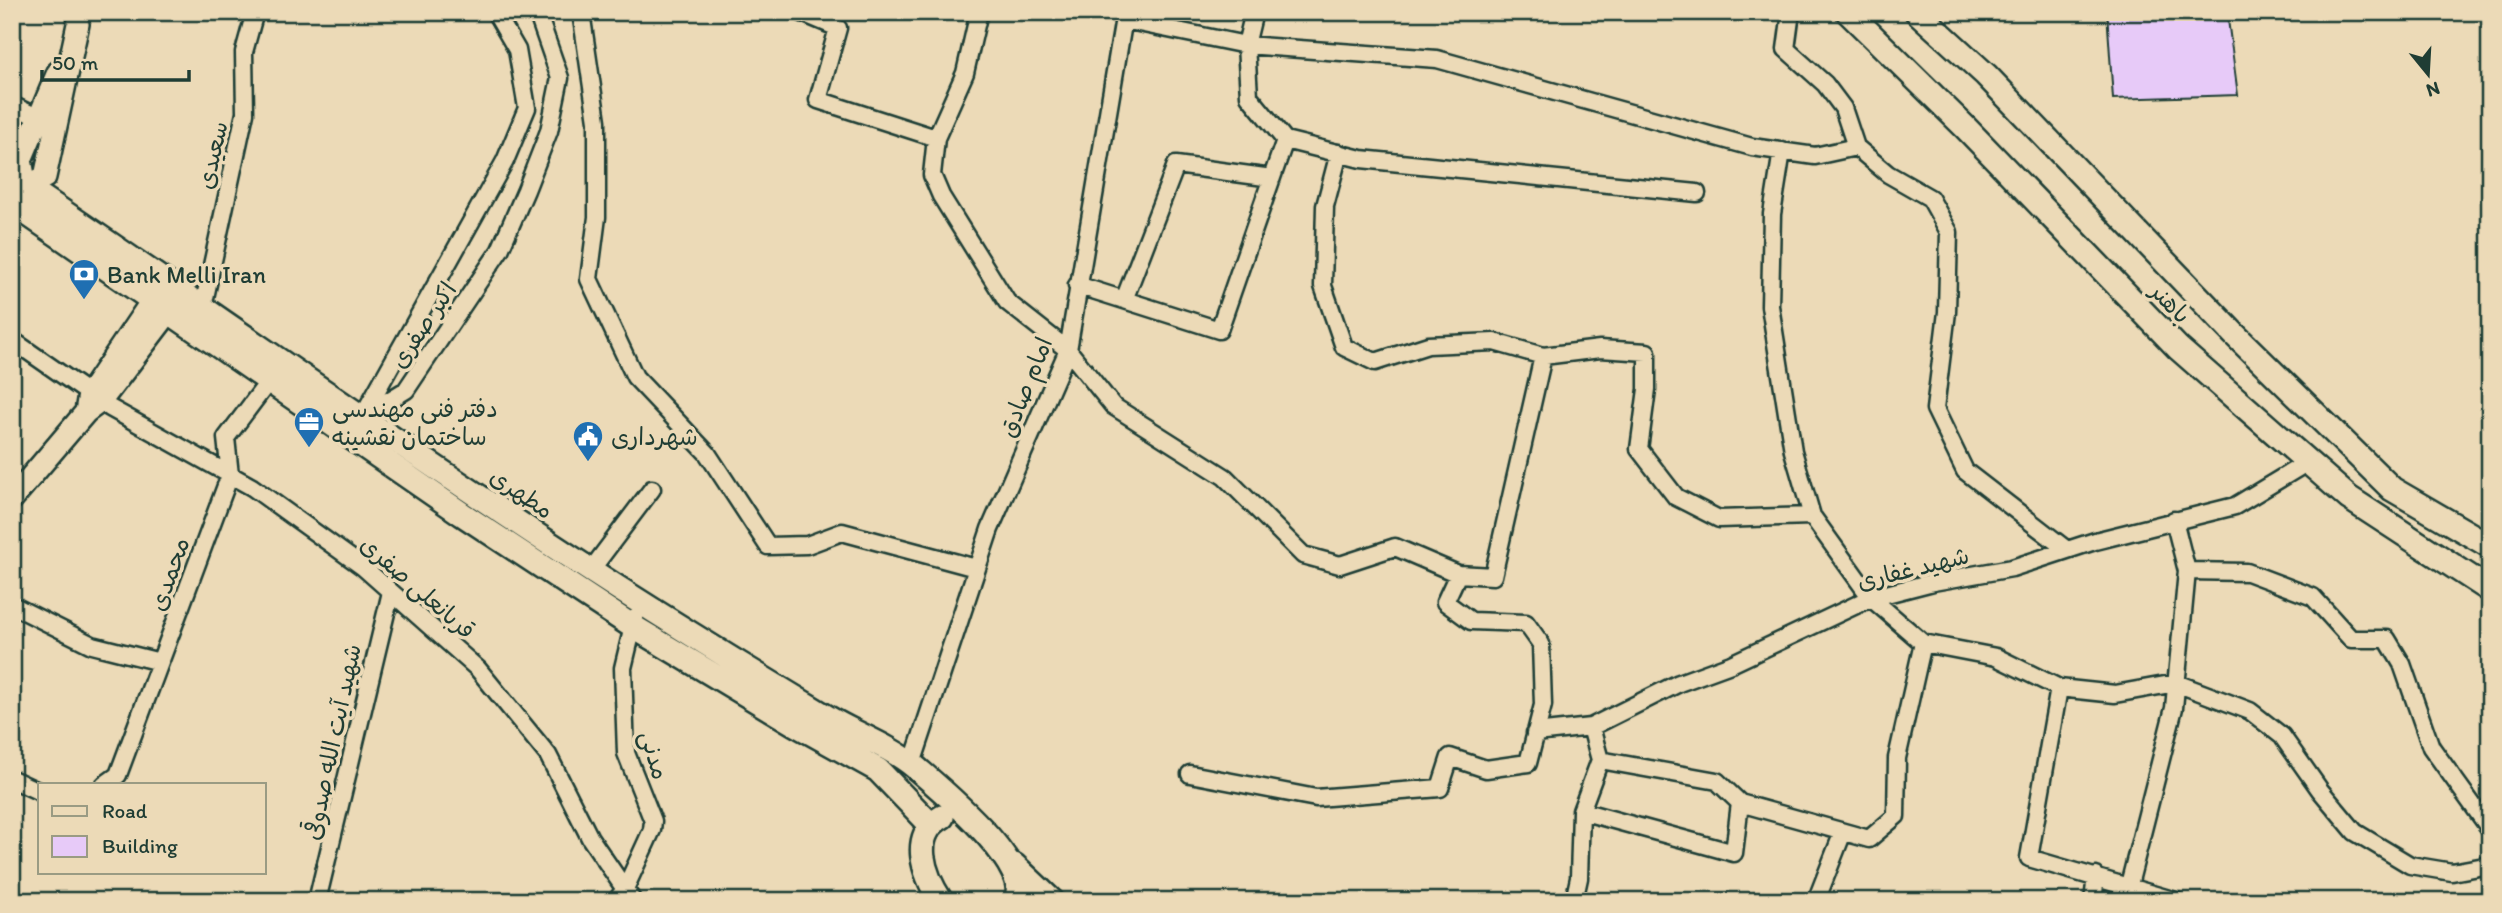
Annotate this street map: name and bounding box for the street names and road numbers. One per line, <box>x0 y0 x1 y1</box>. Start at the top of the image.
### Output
street label: سعیدی <box>190 118 234 192</box>
street label: باهنر <box>2144 275 2197 329</box>
street label: اکبر صفری <box>384 276 462 374</box>
street label: امام صادق <box>992 333 1062 443</box>
street label: مطهری <box>485 461 559 525</box>
street label: قربانعلی صفری <box>354 529 481 645</box>
street label: محمدی <box>142 533 196 615</box>
street label: شهید غفاری <box>1854 540 1972 596</box>
street label: شهید آیت الله صدوقی <box>297 641 368 843</box>
street label: مدنی <box>633 727 676 783</box>

